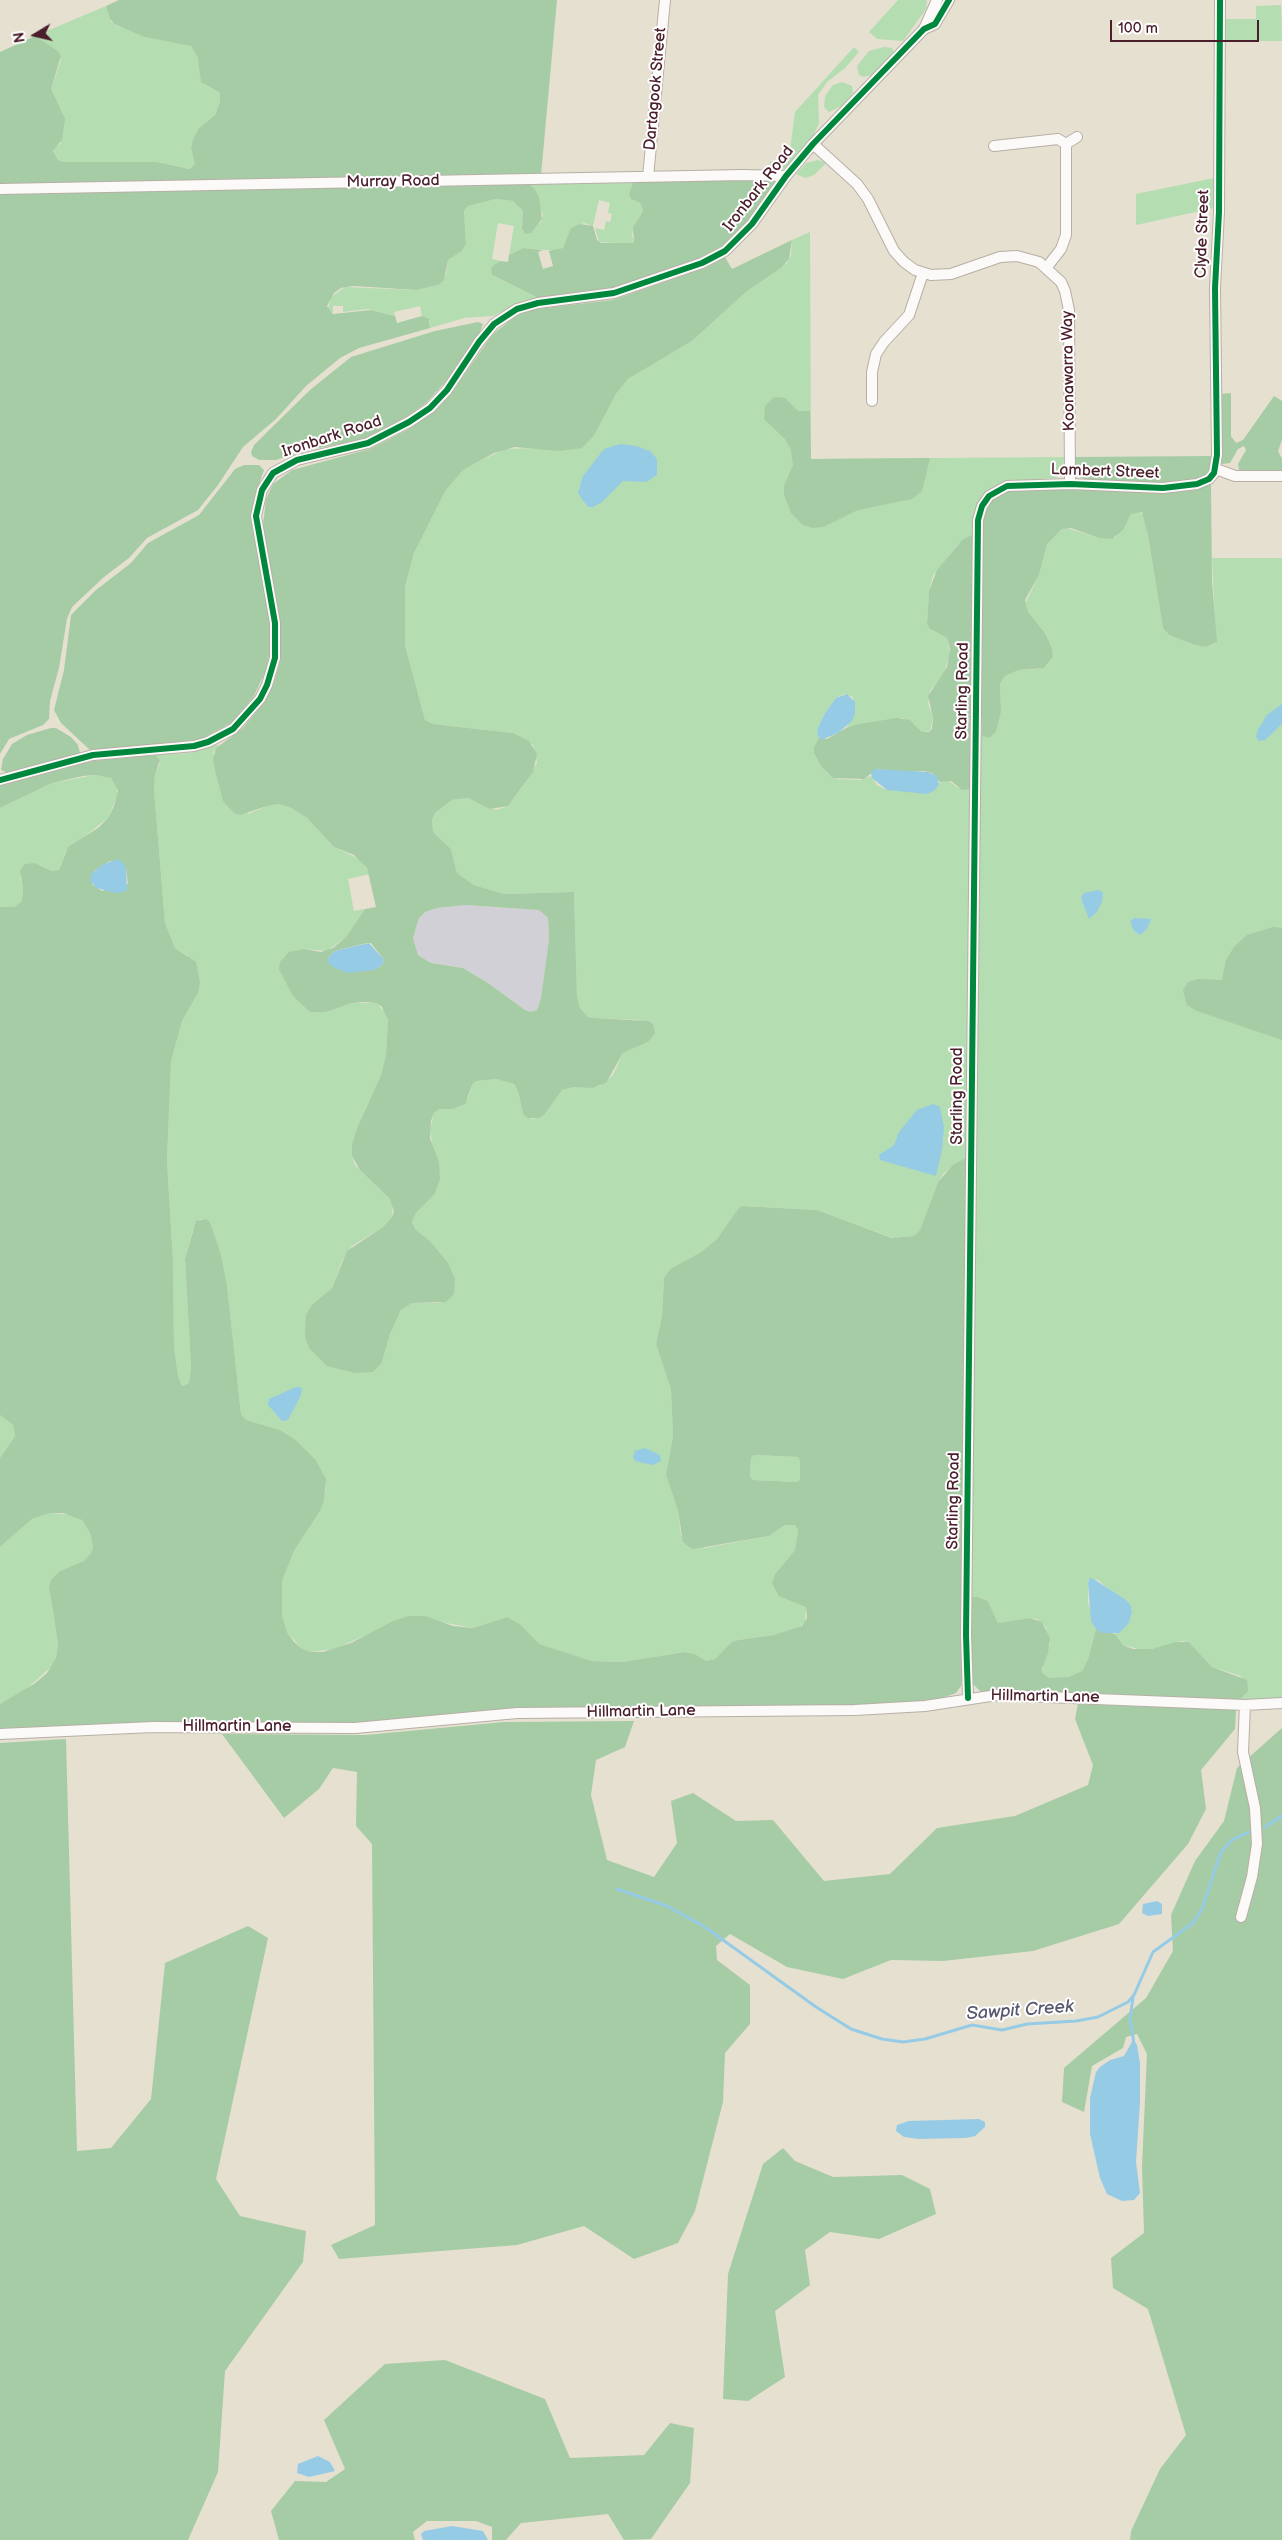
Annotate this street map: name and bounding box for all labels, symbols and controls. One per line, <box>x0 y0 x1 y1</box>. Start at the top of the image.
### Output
north arrow <box>10 10 60 60</box>
scale bar <box>1112 10 1261 42</box>
text: 100 m <box>1118 19 1158 38</box>
street label: Dartagook Street <box>641 27 671 151</box>
text: N <box>10 31 29 44</box>
street label: Ironbark Road <box>720 142 798 236</box>
street label: Murray Road <box>346 172 440 192</box>
street label: Clyde Street <box>1192 189 1214 279</box>
street label: Koonawarra Way <box>1058 311 1080 431</box>
street label: Ironbark Road <box>280 412 384 462</box>
street label: Lambert Street <box>1050 461 1160 483</box>
street label: Starling Road <box>953 642 973 740</box>
street label: Starling Road <box>948 1047 968 1145</box>
street label: Starling Road <box>944 1452 964 1550</box>
street label: Hillmartin Lane <box>990 1686 1100 1708</box>
street label: Hillmartin Lane <box>586 1701 696 1723</box>
street label: Hillmartin Lane <box>182 1717 292 1737</box>
water label: Sawpit Creek <box>966 1996 1074 2026</box>

